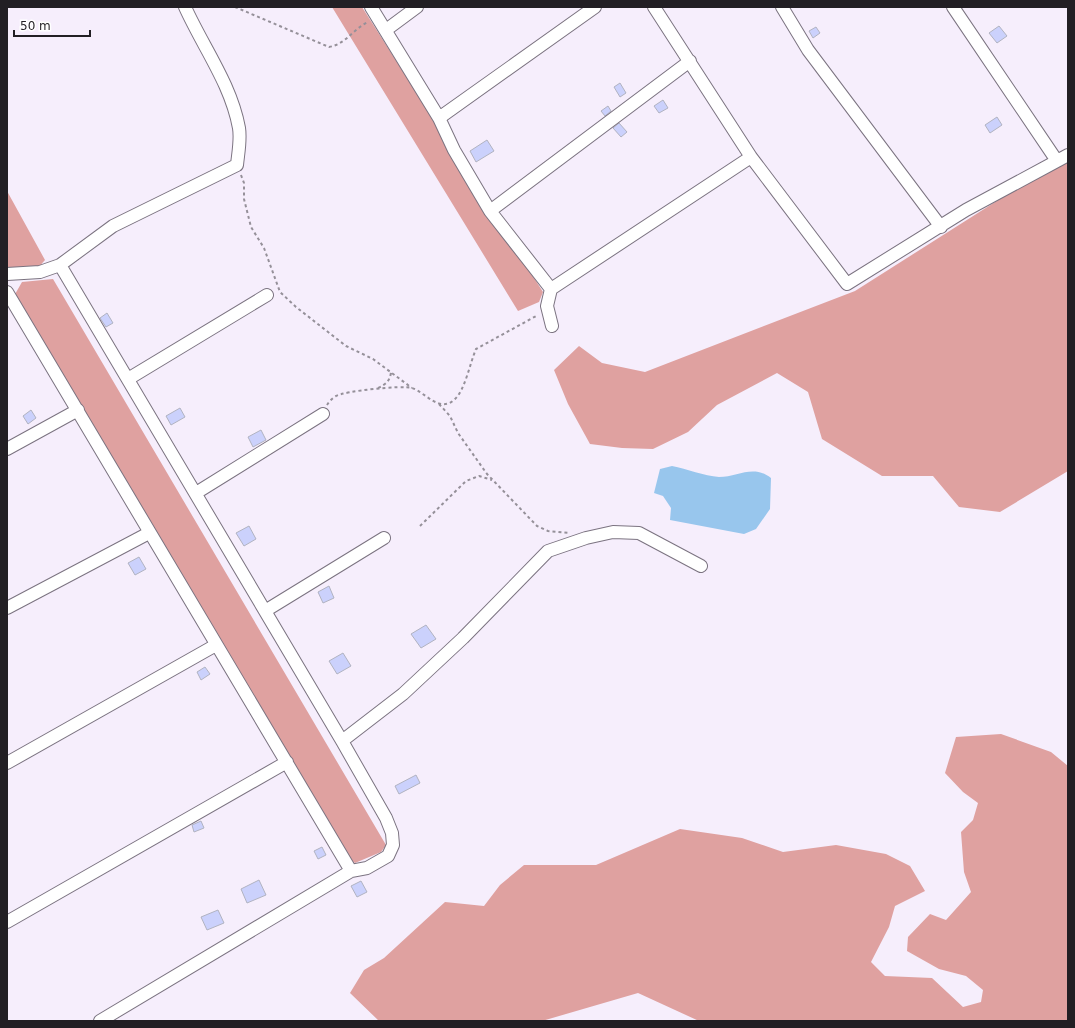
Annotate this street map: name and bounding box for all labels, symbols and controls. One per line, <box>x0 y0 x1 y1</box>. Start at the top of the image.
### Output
scale bar <box>14 12 90 38</box>
text: 50 m <box>20 19 51 33</box>

